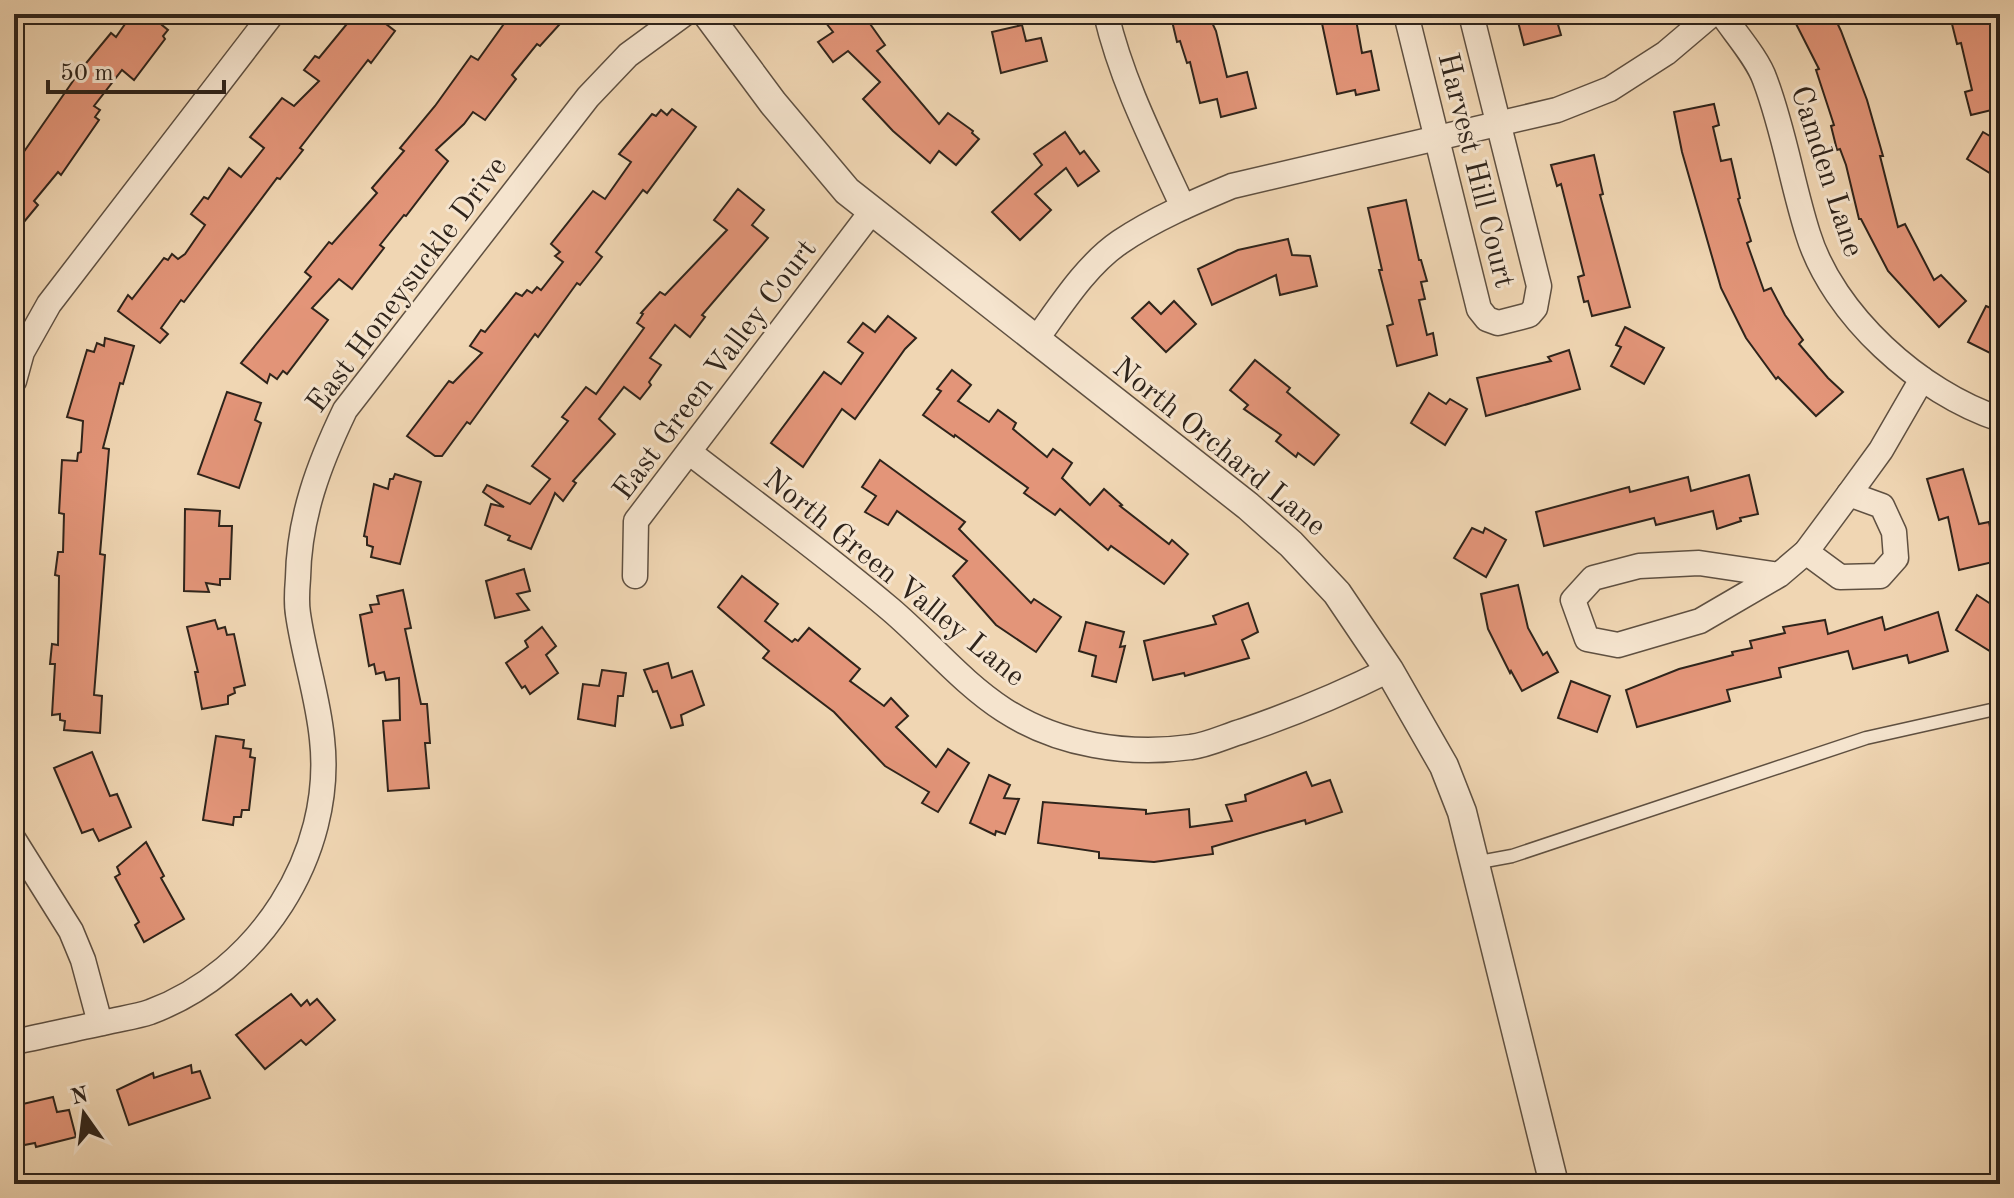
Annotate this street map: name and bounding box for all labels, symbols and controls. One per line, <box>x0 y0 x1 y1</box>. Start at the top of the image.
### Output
scale bar <box>48 44 224 94</box>
street label: Harvest Hill Court <box>1431 50 1519 291</box>
text: 50 m <box>60 62 114 86</box>
street label: Camden Lane <box>1784 82 1868 261</box>
street label: East Honeysuckle Drive <box>302 152 513 419</box>
street label: East Green Valley Court <box>608 234 823 506</box>
street label: North Orchard Lane <box>1107 353 1331 542</box>
street label: North Green Valley Lane <box>757 464 1030 693</box>
north arrow <box>44 1074 124 1154</box>
text: N <box>69 1084 91 1109</box>

